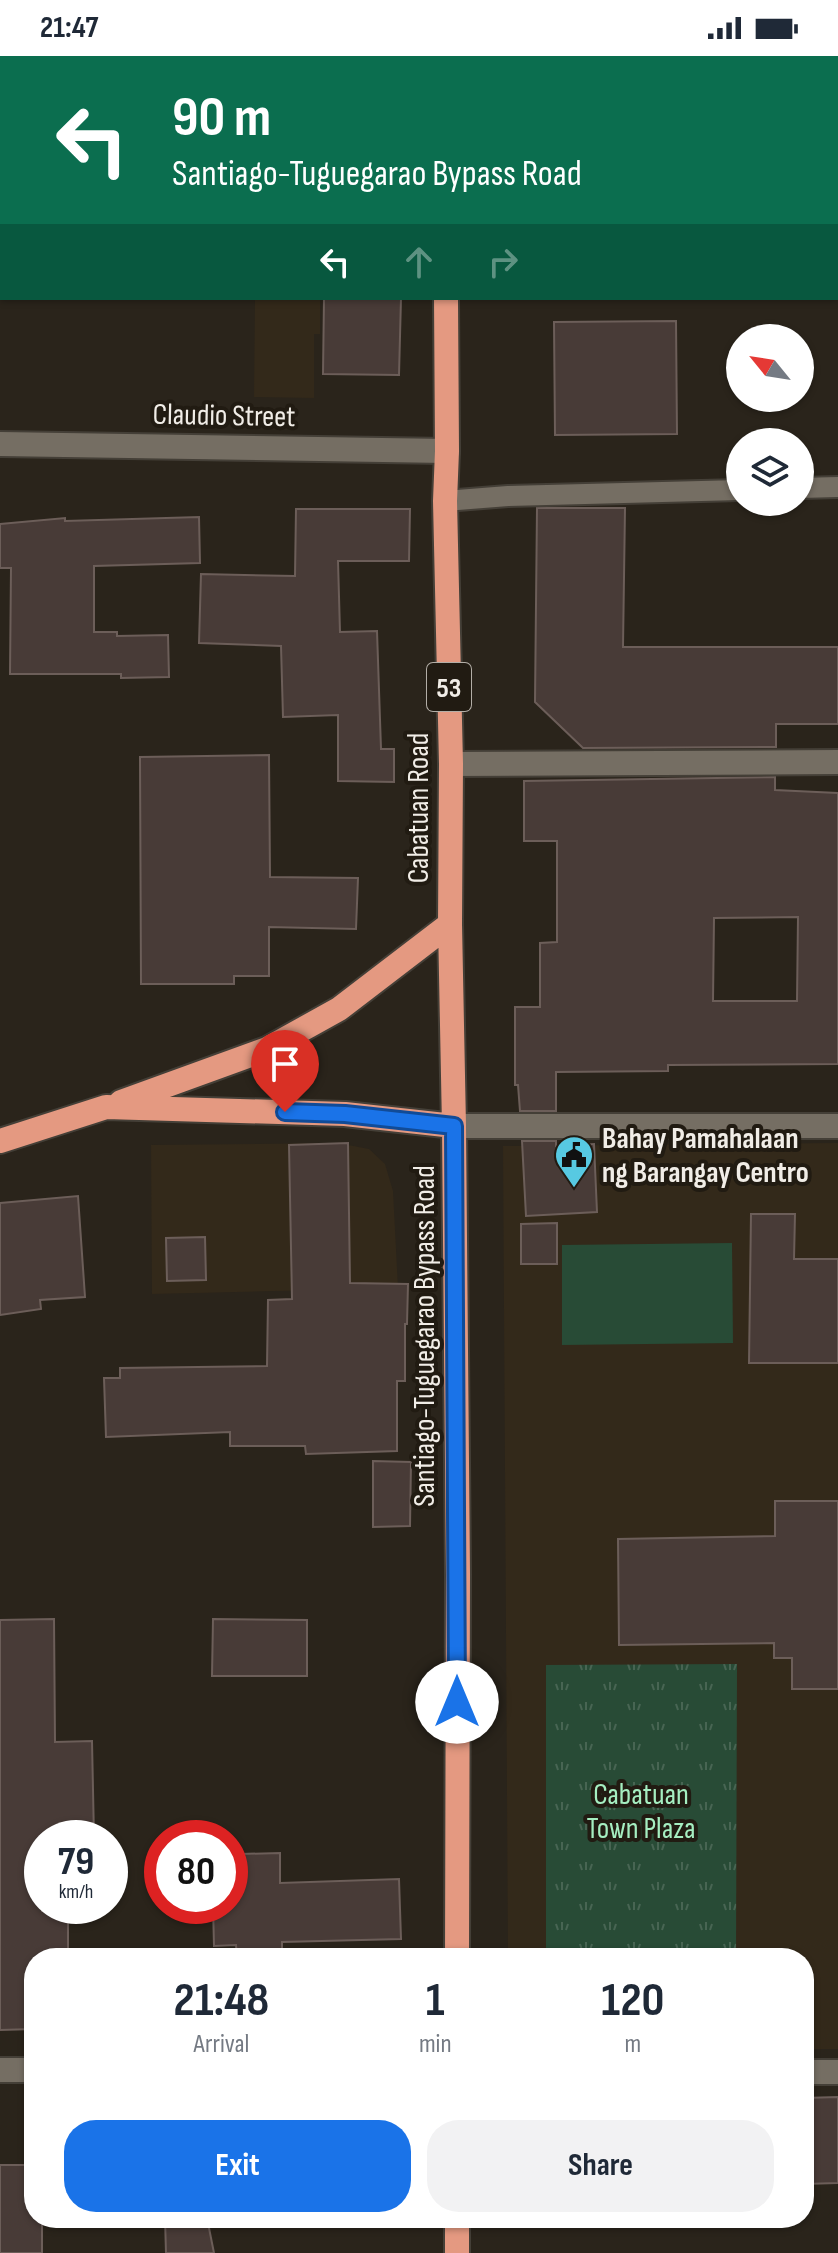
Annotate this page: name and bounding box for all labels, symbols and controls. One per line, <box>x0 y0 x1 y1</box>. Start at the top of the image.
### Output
text: 21:47 <box>40 10 98 46</box>
text: 90 m <box>172 85 271 152</box>
icon: left <box>40 88 144 192</box>
text: Santiago-Tuguegarao Bypass Road <box>172 153 582 196</box>
icon: left <box>313 240 357 284</box>
icon: ahead <box>397 240 441 284</box>
icon: right <box>481 240 525 284</box>
north arrow <box>726 324 814 412</box>
map controls <box>726 324 814 516</box>
street label: Claudio Street <box>152 397 296 435</box>
button: layers <box>726 428 814 516</box>
road number: 53 <box>427 663 471 711</box>
street label: Cabatuan Road <box>401 733 437 883</box>
pin <box>251 1030 319 1112</box>
icon: arrive <box>263 1042 307 1086</box>
place label: Bahay Pamahalaan ng Barangay Centro <box>602 1121 809 1191</box>
public building icon: Bahay Pamahalaan ng Barangay Centro <box>553 1134 595 1189</box>
street label: Santiago-Tuguegarao Bypass Road <box>407 1165 443 1507</box>
position arrow <box>415 1660 499 1744</box>
park label: Cabatuan Town Plaza <box>586 1777 696 1847</box>
speed limit sign: 80 <box>144 1820 248 1924</box>
text: 79 <box>58 1838 94 1886</box>
text: km/h <box>59 1880 93 1904</box>
text: 21:48 <box>174 1972 269 2029</box>
text: 1 <box>426 1972 445 2029</box>
text: 120 <box>601 1972 664 2029</box>
text: Arrival <box>193 2029 249 2060</box>
text: min <box>419 2029 452 2060</box>
text: m <box>624 2029 641 2060</box>
button: Exit <box>64 2120 411 2212</box>
button: Share <box>427 2120 774 2212</box>

